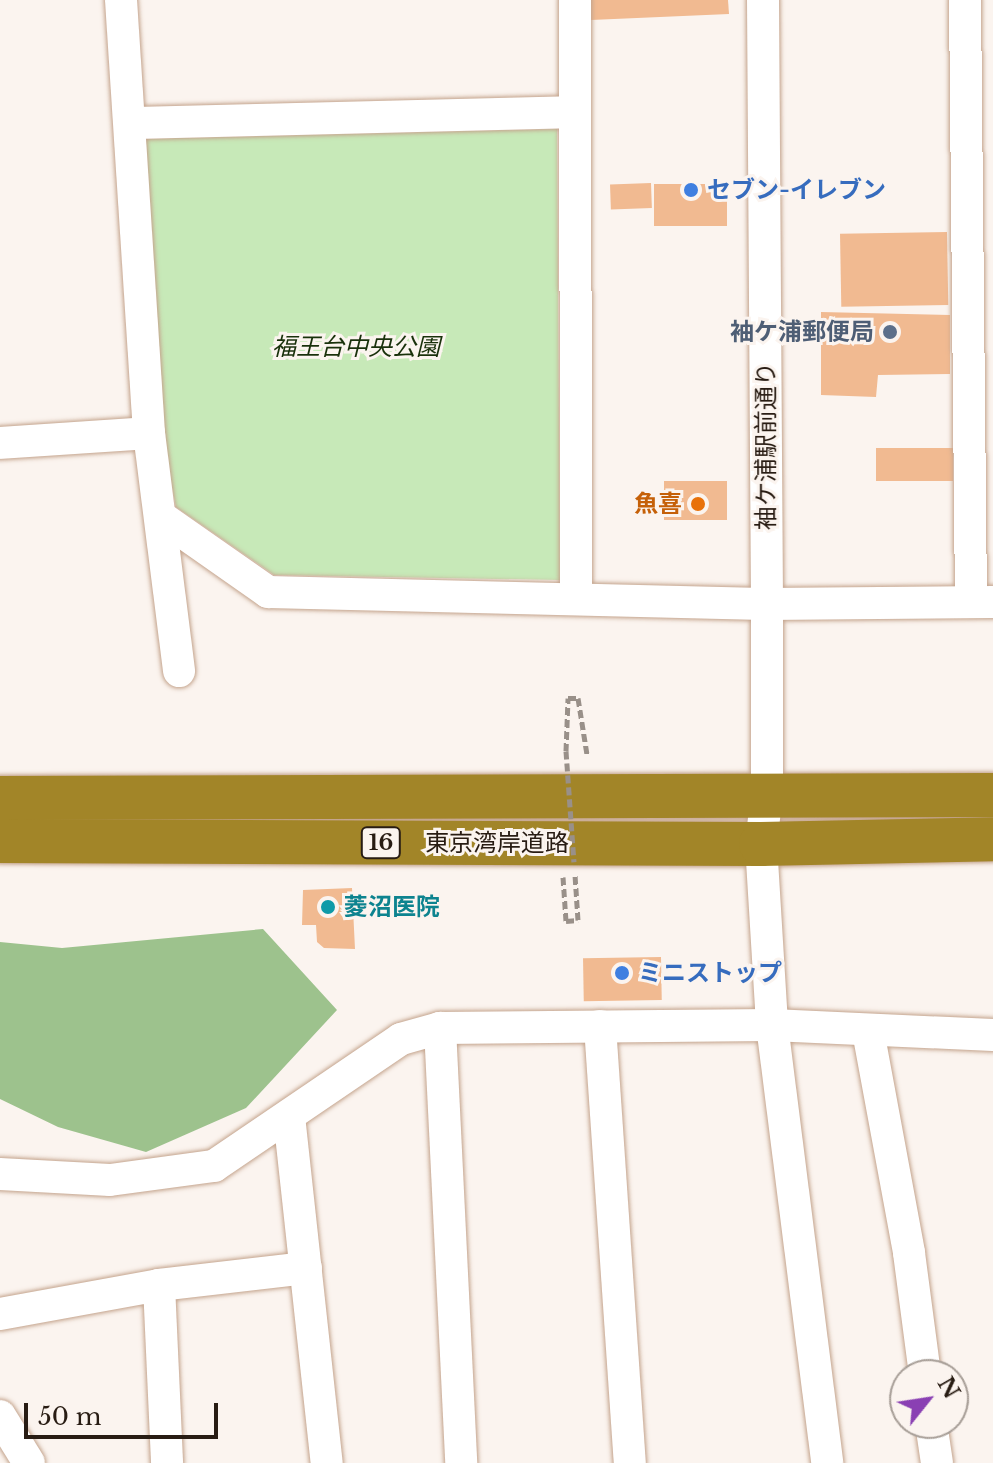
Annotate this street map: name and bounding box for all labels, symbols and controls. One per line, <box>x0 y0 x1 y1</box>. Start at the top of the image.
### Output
place label: セブン-イレブン <box>707 176 886 204</box>
marker: セブン-イレブン <box>682 181 700 199</box>
place label: 袖ケ浦郵便局 <box>730 318 874 346</box>
marker: 袖ケ浦郵便局 <box>881 323 899 341</box>
park label: 福王台中央公園 <box>272 333 440 361</box>
street label: 袖ケ浦駅前通り <box>752 362 780 530</box>
place label: 魚喜 <box>634 490 682 518</box>
marker: 魚喜 <box>689 495 707 513</box>
road number: 16 <box>359 825 403 861</box>
street label: 東京湾岸道路 <box>425 829 569 857</box>
place label: 菱沼医院 <box>344 893 440 921</box>
marker: 菱沼医院 <box>319 898 337 916</box>
place label: ミニストップ <box>638 959 782 987</box>
marker: ミニストップ <box>613 964 631 982</box>
north arrow <box>889 1359 969 1439</box>
text: N <box>932 1372 965 1403</box>
scale bar <box>28 1387 222 1437</box>
text: 50 m <box>38 1402 101 1431</box>

